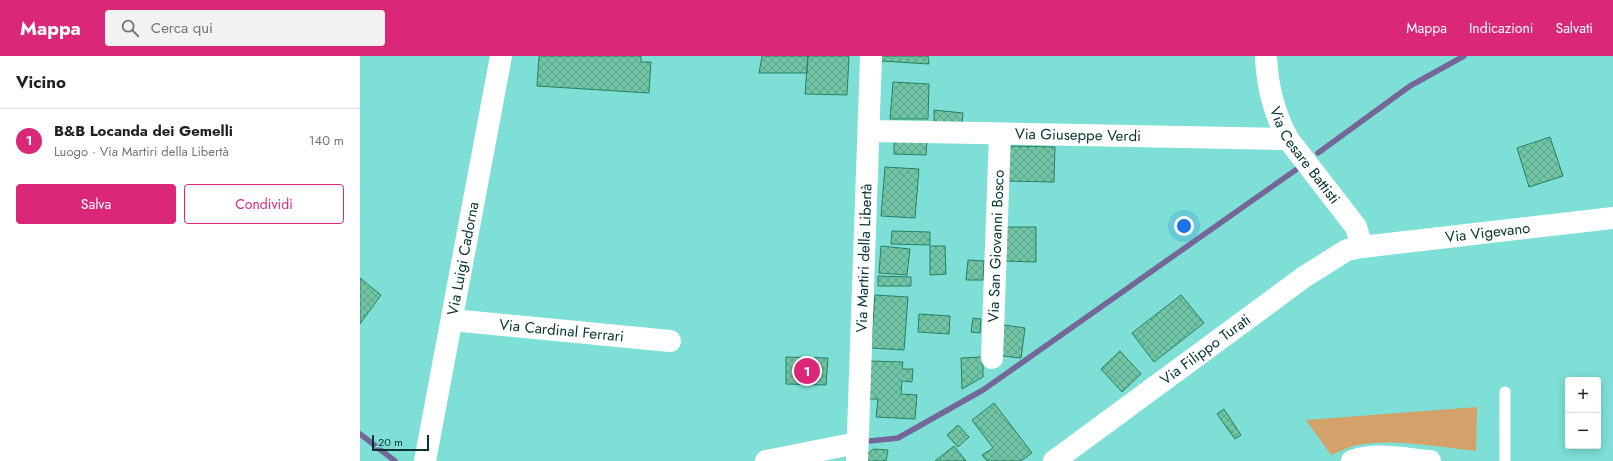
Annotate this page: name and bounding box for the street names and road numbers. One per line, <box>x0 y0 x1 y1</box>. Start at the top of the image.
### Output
street label: Via Cesare Battisti <box>1264 103 1345 209</box>
street label: Via Giuseppe Verdi <box>1015 123 1141 147</box>
street label: Via San Giovanni Bosco <box>982 169 1010 323</box>
street label: Via Martiri della Libertà <box>850 183 878 333</box>
street label: Via Luigi Cadorna <box>442 200 484 317</box>
street label: Via Vigevano <box>1444 217 1531 248</box>
street label: Via Filippo Turati <box>1156 309 1255 390</box>
street label: Via Cardinal Ferrari <box>498 314 625 347</box>

